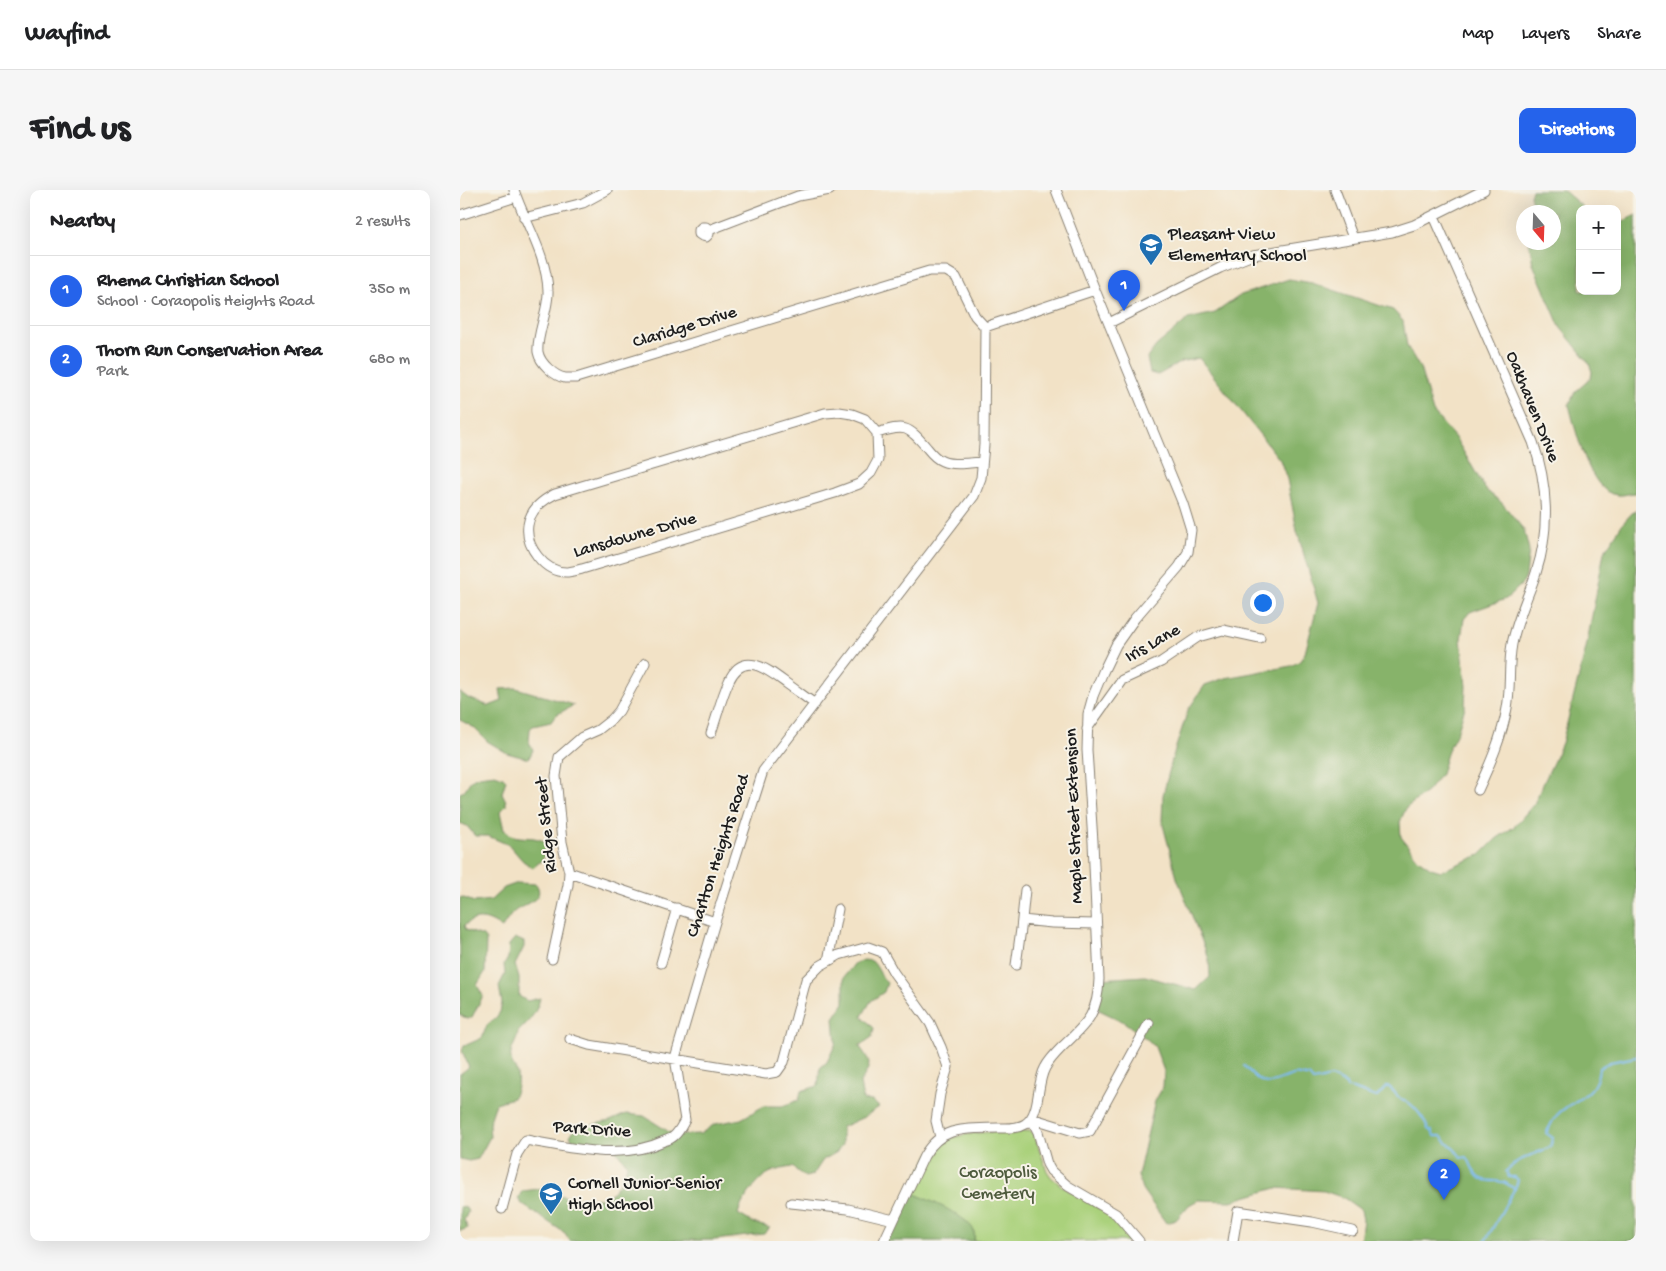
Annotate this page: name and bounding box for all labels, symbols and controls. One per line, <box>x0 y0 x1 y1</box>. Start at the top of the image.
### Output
text: Wayfind <box>25 20 109 49</box>
text: Map <box>1462 24 1494 45</box>
text: Layers <box>1522 24 1569 45</box>
text: Share <box>1597 24 1641 45</box>
button: Directions <box>1519 108 1636 153</box>
text: Find us <box>30 110 130 151</box>
north arrow <box>1516 205 1561 250</box>
map controls <box>1576 205 1621 295</box>
button: + <box>1576 205 1621 250</box>
text: Nearby <box>50 210 115 235</box>
text: 2 results <box>355 213 410 232</box>
place label: Pleasant View Elementary School <box>1167 225 1307 267</box>
school or university icon: Pleasant View Elementary School <box>1138 232 1164 266</box>
button: − <box>1576 250 1621 295</box>
text: Rhema Christian School <box>97 270 279 293</box>
pin: 1 <box>1108 270 1140 311</box>
text: 1 <box>63 281 69 300</box>
text: 350 m <box>369 281 410 300</box>
text: School · Coraopolis Heights Road <box>97 293 314 312</box>
street label: Claridge Drive <box>630 302 740 354</box>
text: Thorn Run Conservation Area <box>97 340 322 363</box>
street label: Oakhaven Drive <box>1500 348 1564 466</box>
text: 2 <box>62 351 70 370</box>
text: 680 m <box>369 351 410 370</box>
text: Park <box>97 363 128 382</box>
street label: Lansdowne Drive <box>571 508 700 564</box>
your location <box>1250 590 1276 616</box>
street label: Iris Lane <box>1122 620 1185 668</box>
street label: Maple Street Extension <box>1061 728 1089 904</box>
street label: Charlton Heights Road <box>683 770 756 940</box>
street label: Ridge Street <box>531 775 562 874</box>
street label: Park Drive <box>551 1117 632 1143</box>
pin: 2 <box>1428 1159 1460 1200</box>
park label: Coraopolis Cemetery <box>959 1163 1038 1205</box>
place label: Cornell Junior-Senior High School <box>568 1174 723 1216</box>
school or university icon: Cornell Junior-Senior High School <box>538 1181 564 1215</box>

